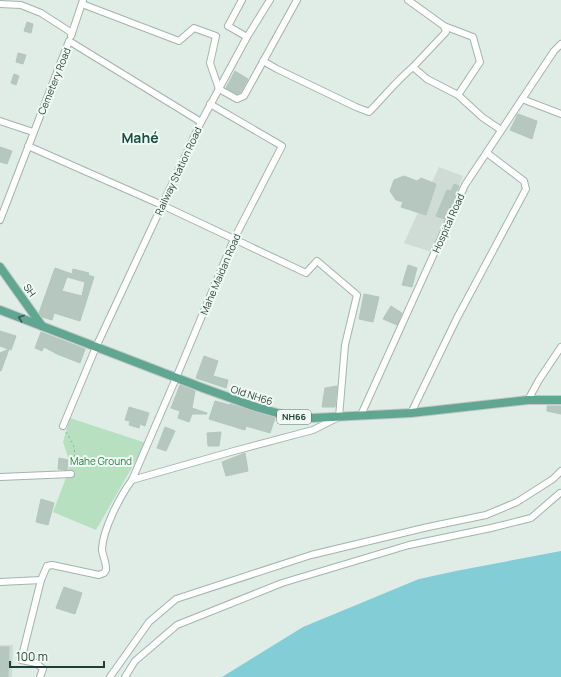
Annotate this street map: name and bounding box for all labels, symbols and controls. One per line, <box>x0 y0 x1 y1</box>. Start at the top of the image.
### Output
street label: Cemetery Road <box>34 45 74 117</box>
street label: Railway Station Road <box>151 124 205 217</box>
district label: Mahé <box>121 128 159 147</box>
street label: Hospital Road <box>429 191 467 255</box>
street label: Mahe Maidan Road <box>197 231 243 317</box>
street label: SH <box>21 281 40 299</box>
one-way arrow <box>18 314 25 323</box>
street label: Old NH66 <box>229 382 275 408</box>
road number: NH66 <box>277 410 311 424</box>
park label: Mahe Ground <box>70 454 132 468</box>
scale bar <box>10 643 104 669</box>
text: 100 m <box>16 648 48 665</box>

